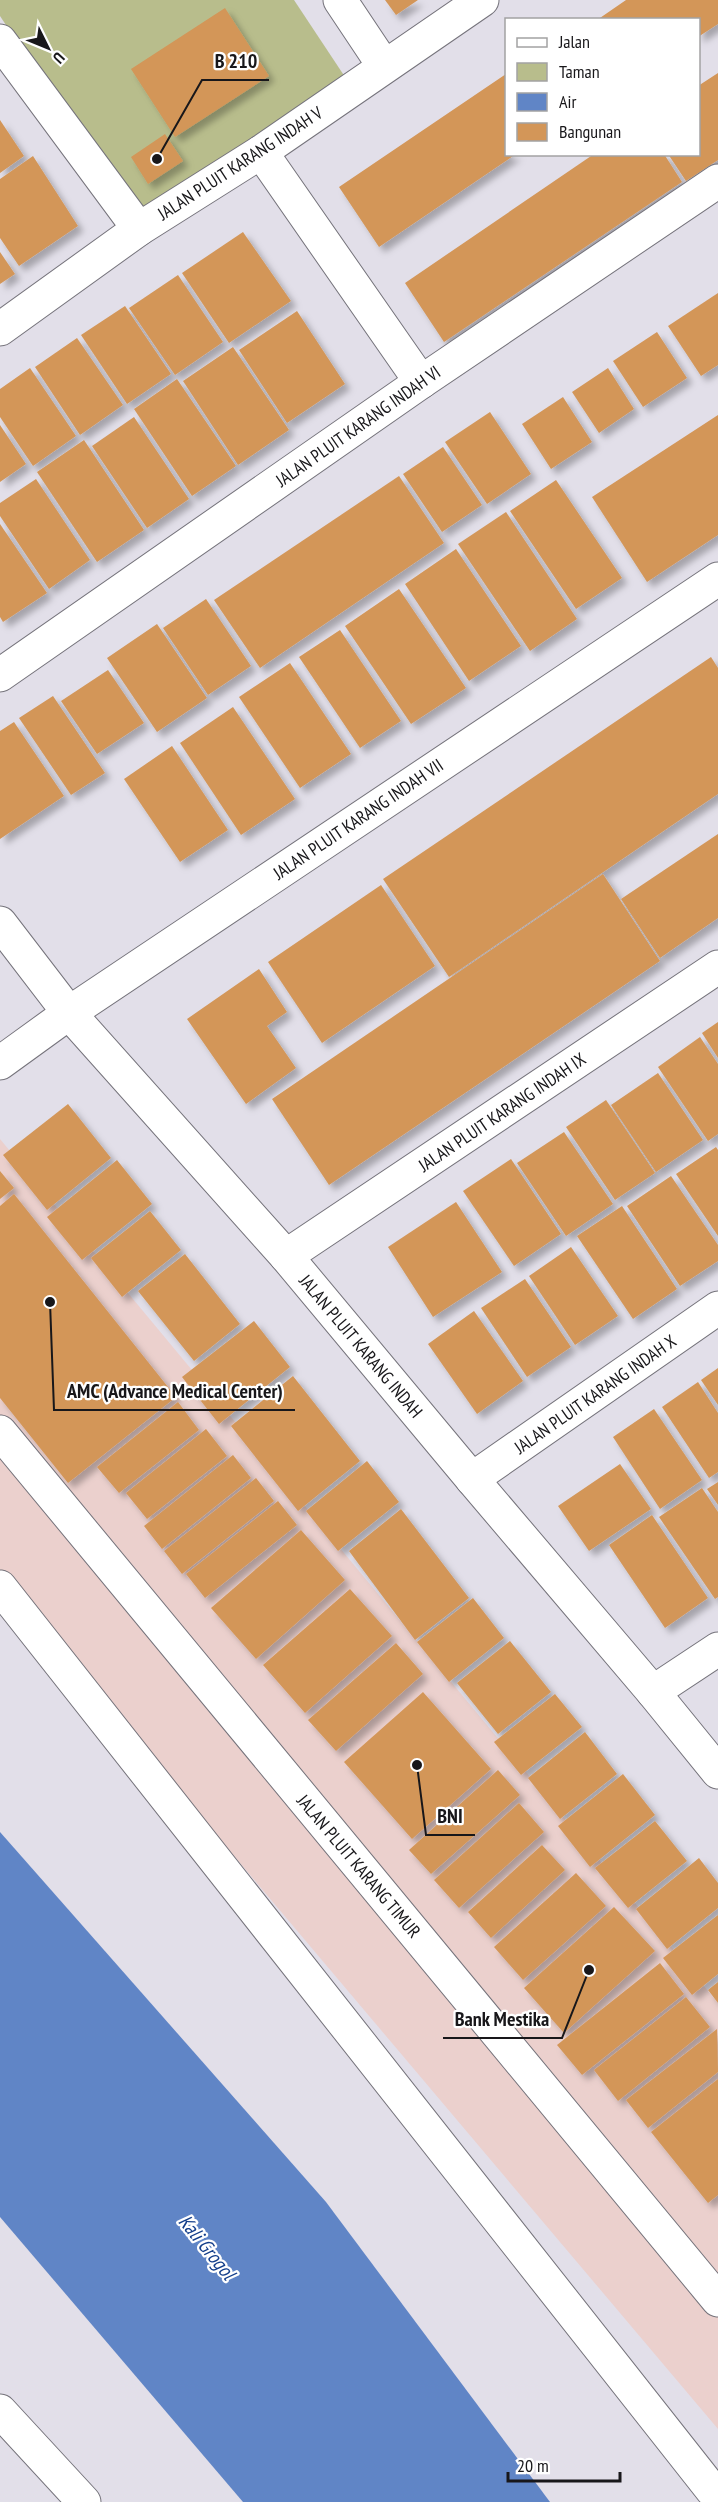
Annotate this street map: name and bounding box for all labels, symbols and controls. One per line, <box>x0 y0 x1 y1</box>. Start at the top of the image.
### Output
north arrow <box>18 18 78 78</box>
legend <box>505 18 700 156</box>
text: Jalan <box>558 30 590 53</box>
callout: B 210 <box>202 42 269 80</box>
text: U <box>49 48 69 68</box>
text: B 210 <box>215 48 257 74</box>
text: Taman <box>559 60 600 83</box>
text: Air <box>559 90 576 113</box>
street label: JALAN PLUIT KARANG INDAH V <box>152 101 327 225</box>
text: Bangunan <box>559 120 621 143</box>
street label: JALAN PLUIT KARANG INDAH VI <box>270 360 445 492</box>
street label: JALAN PLUIT KARANG INDAH VII <box>268 753 447 885</box>
street label: JALAN PLUIT KARANG INDAH IX <box>413 1047 590 1177</box>
street label: JALAN PLUIT KARANG INDAH <box>294 1269 428 1422</box>
street label: JALAN PLUIT KARANG INDAH X <box>509 1329 680 1459</box>
callout: AMC (Advance Medical Center) <box>54 1372 295 1410</box>
text: AMC (Advance Medical Center) <box>66 1378 283 1404</box>
street label: JALAN PLUIT KARANG TIMUR <box>292 1789 426 1943</box>
callout: BNI <box>426 1797 475 1835</box>
text: BNI <box>437 1803 463 1829</box>
callout: Bank Mestika <box>443 2000 562 2038</box>
text: Bank Mestika <box>455 2006 549 2032</box>
water label: Kali Grogol <box>173 2209 243 2287</box>
scale bar <box>508 2445 620 2483</box>
text: 20 m <box>517 2454 549 2477</box>

